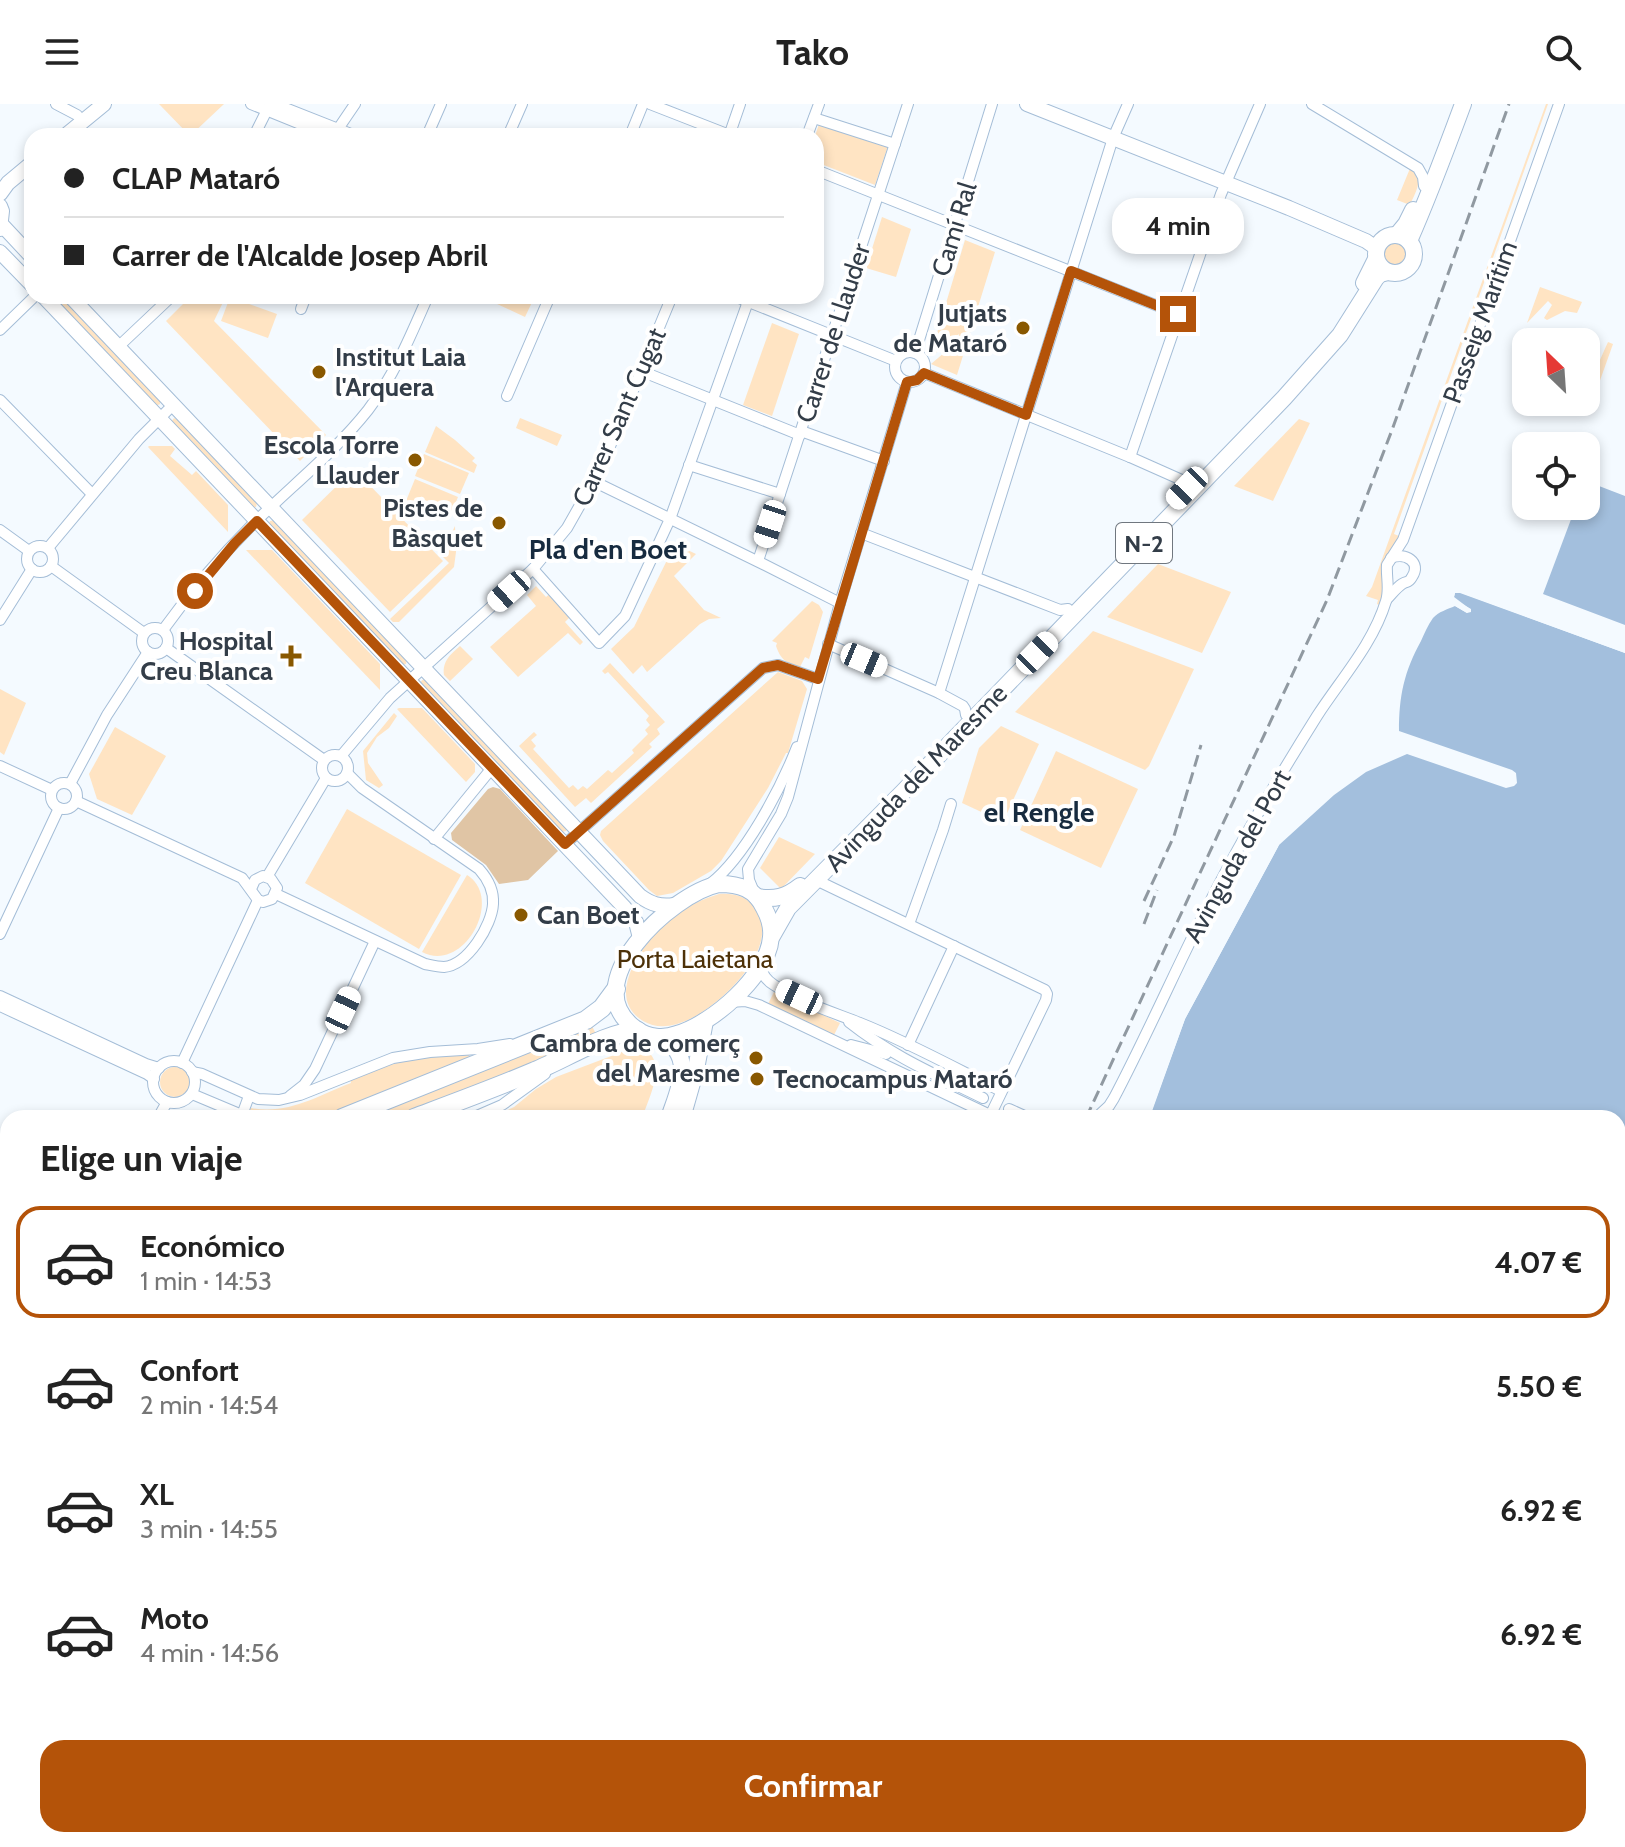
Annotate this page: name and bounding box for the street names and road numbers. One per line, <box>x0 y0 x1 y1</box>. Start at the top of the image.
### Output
street label: Camí Ral <box>925 178 983 280</box>
street label: Passeig Marítim <box>1436 236 1524 408</box>
street label: Carrer de Llauder <box>789 238 877 427</box>
street label: Carrer Sant Cugat <box>565 323 673 511</box>
road number: N-2 <box>1116 523 1172 563</box>
street label: Avinguda del Maresme <box>818 678 1014 878</box>
street label: Avinguda del Port <box>1176 764 1298 948</box>

